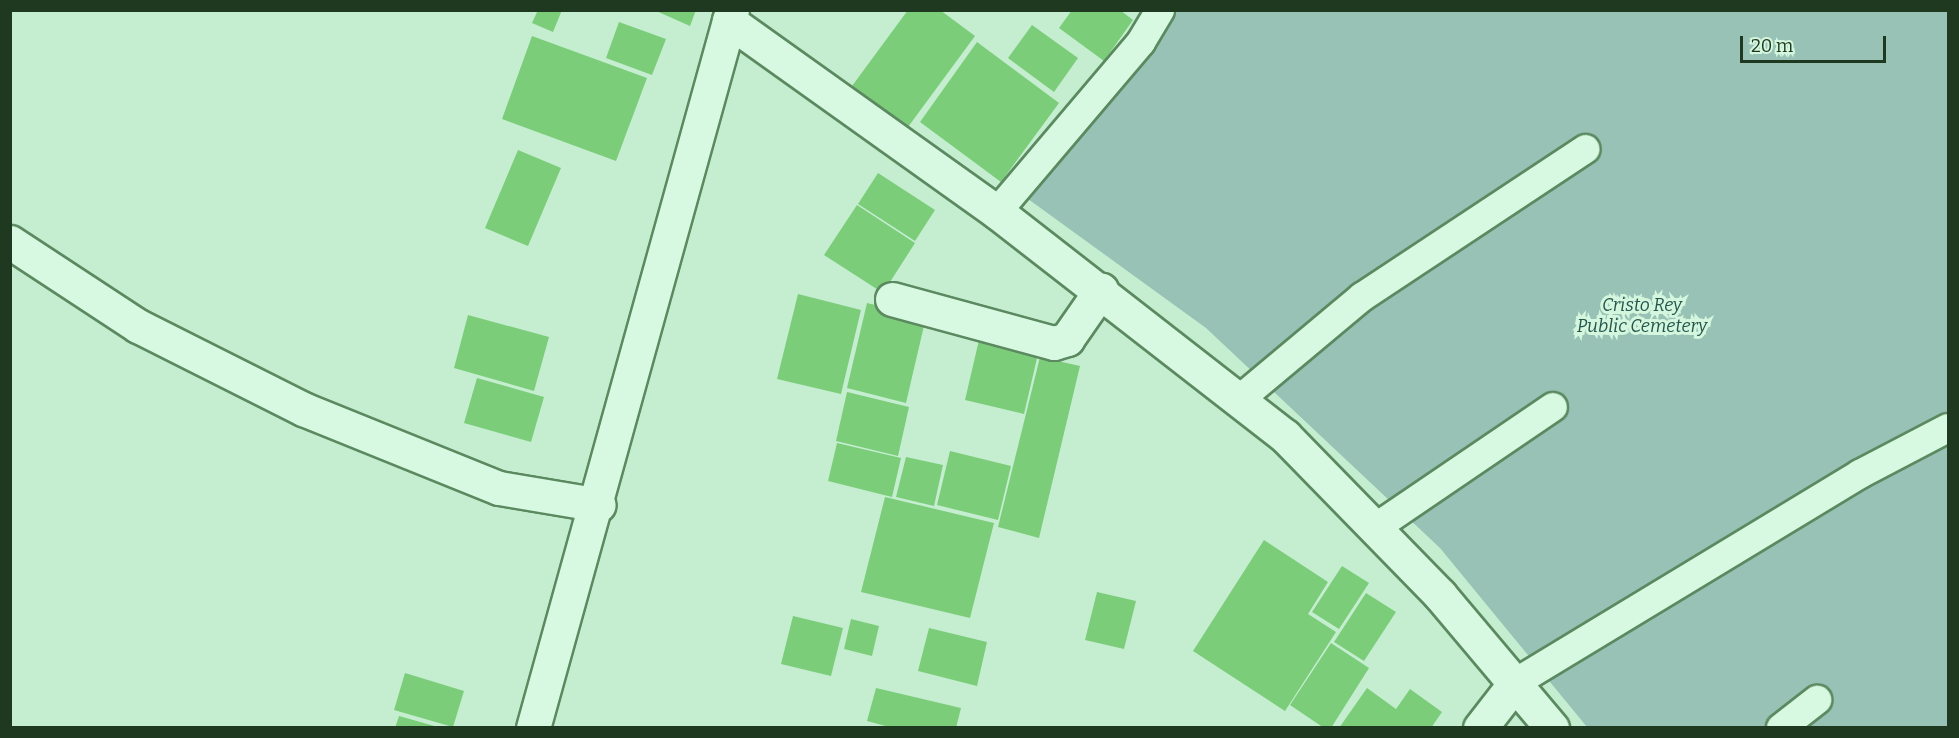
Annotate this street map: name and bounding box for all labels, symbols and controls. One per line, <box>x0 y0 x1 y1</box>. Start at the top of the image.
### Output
scale bar <box>1743 24 1888 62</box>
text: 20 m <box>1751 35 1793 57</box>
park label: Cristo Rey Public Cemetery <box>1577 295 1707 338</box>

